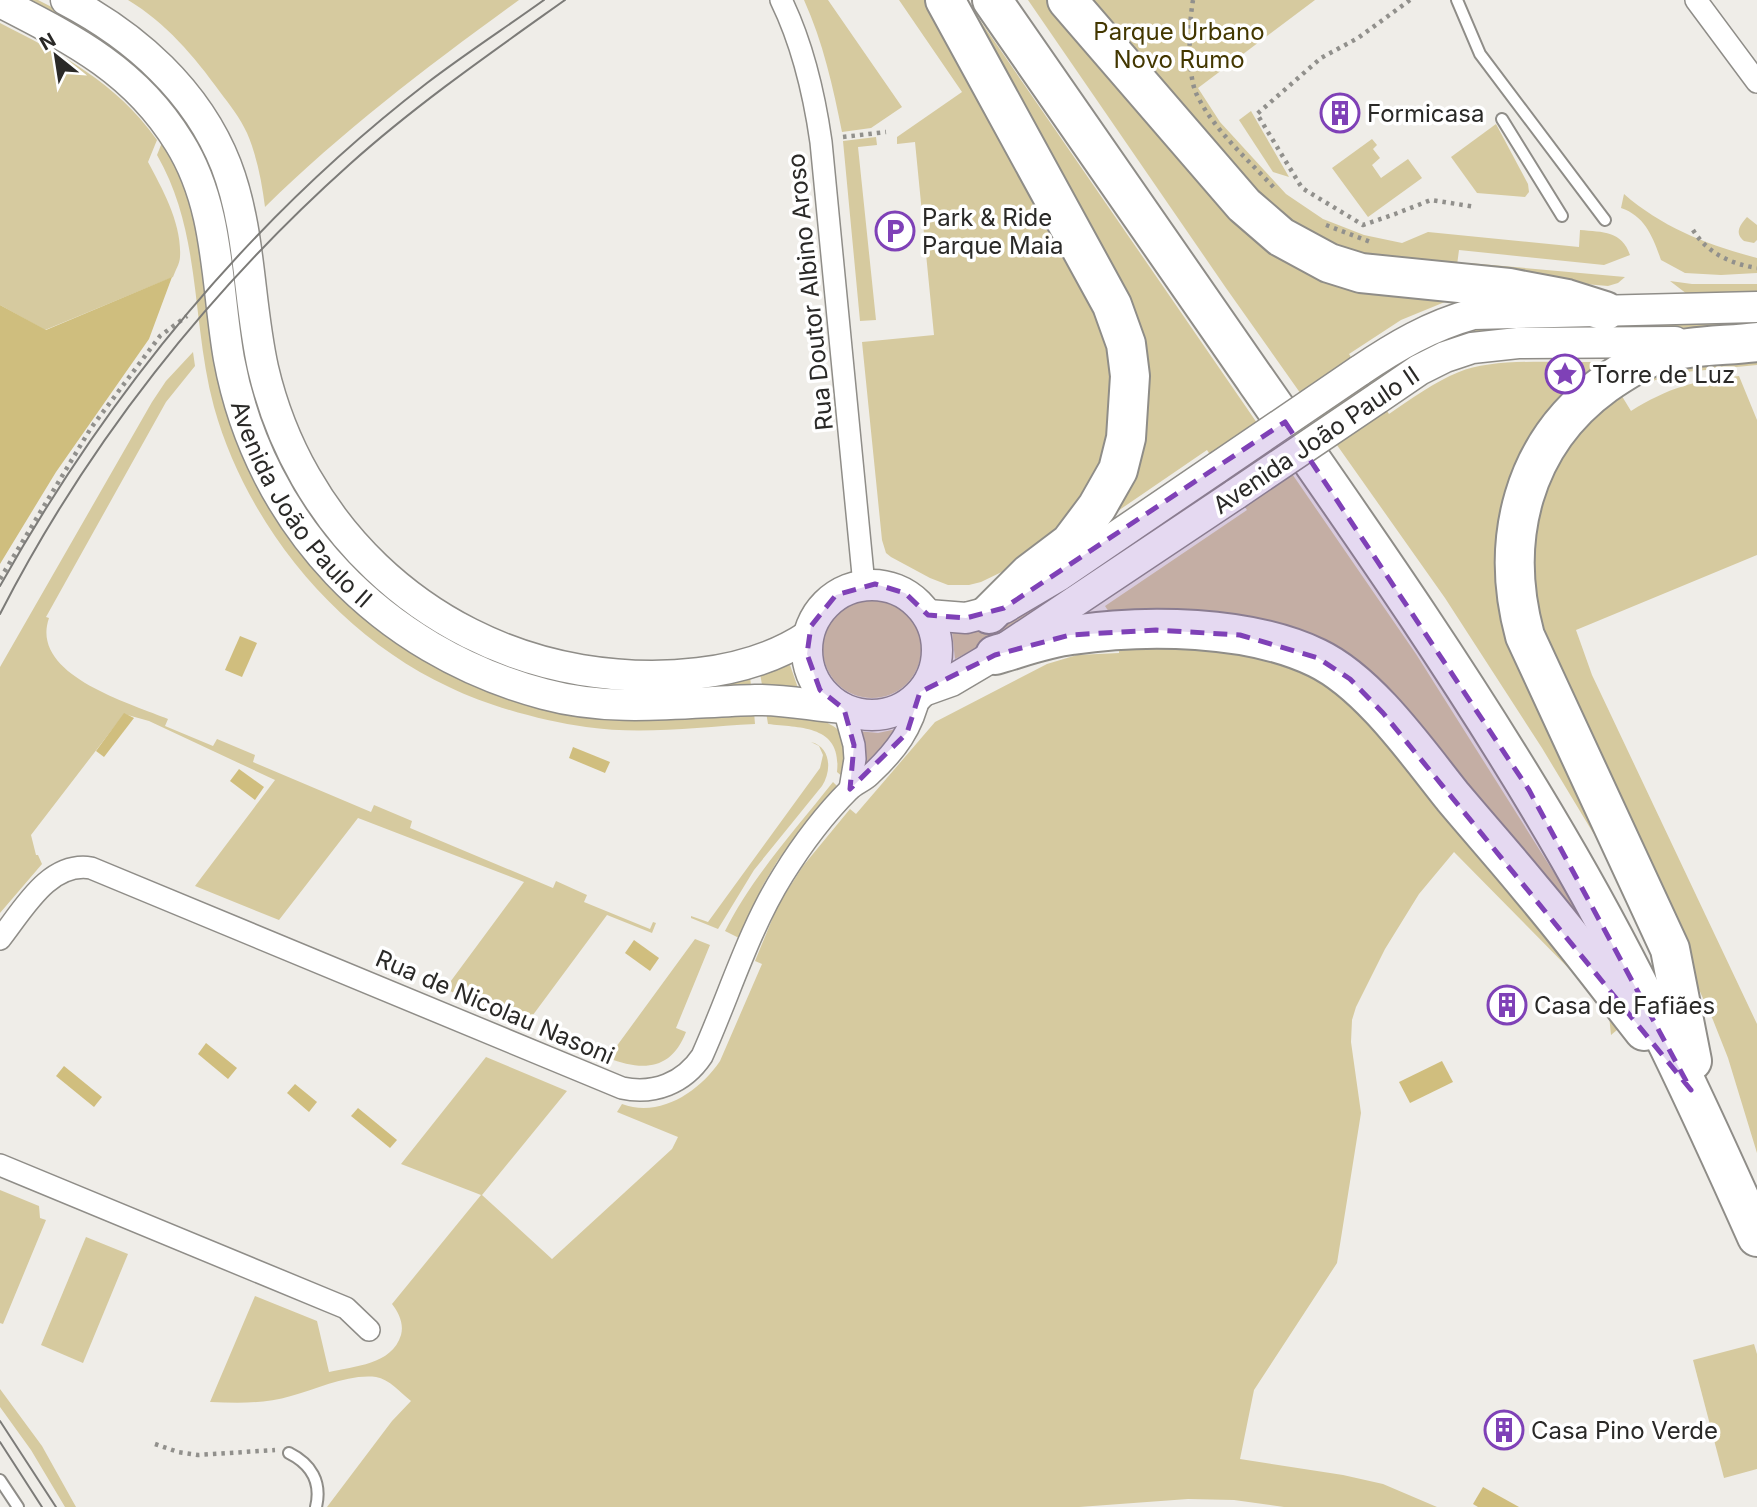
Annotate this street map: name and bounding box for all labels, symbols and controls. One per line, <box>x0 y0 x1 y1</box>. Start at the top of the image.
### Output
park label: Parque Urbano Novo Rumo <box>1093 17 1265 74</box>
north arrow <box>21 21 91 91</box>
text: N <box>36 28 60 55</box>
building icon: Formicasa <box>1319 92 1361 134</box>
place label: Formicasa <box>1367 99 1484 128</box>
street label: Rua Doutor Albino Aroso <box>781 152 839 432</box>
place label: Park & Ride Parque Maia <box>922 203 1064 260</box>
parking icon: Park & Ride Parque Maia <box>874 210 916 252</box>
place icon: Torre de Luz <box>1544 353 1586 395</box>
street label: Avenida João Paulo II <box>1207 360 1425 520</box>
place label: Torre de Luz <box>1592 360 1735 389</box>
street label: Avenida João Paulo II <box>225 397 378 613</box>
street label: Rua de Nicolau Nasoni <box>371 944 619 1070</box>
building icon: Casa de Fafiães <box>1486 984 1528 1026</box>
place label: Casa de Fafiães <box>1534 991 1715 1020</box>
building icon: Casa Pino Verde <box>1483 1409 1525 1451</box>
place label: Casa Pino Verde <box>1531 1416 1718 1445</box>

